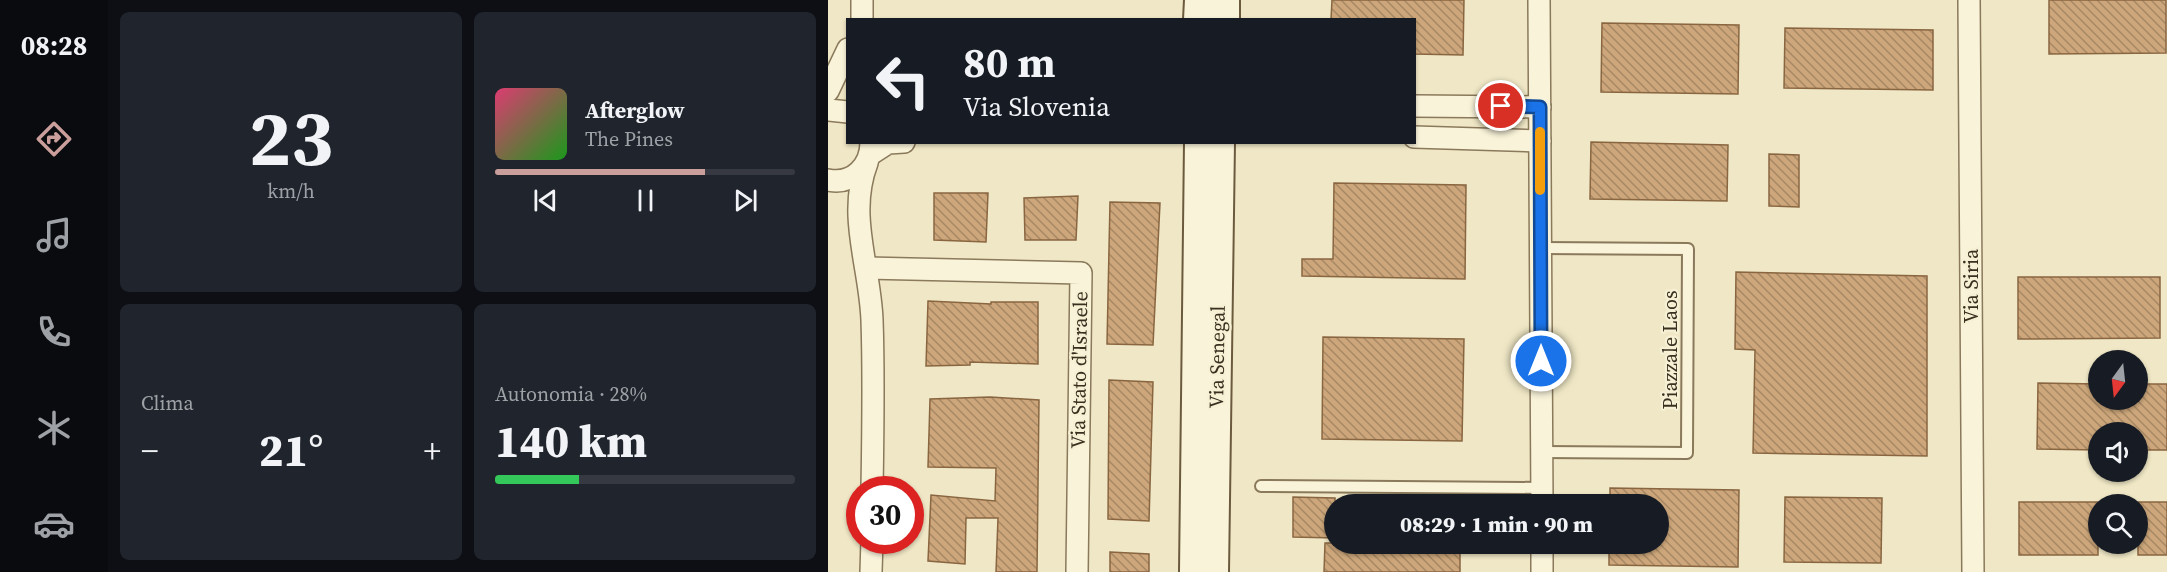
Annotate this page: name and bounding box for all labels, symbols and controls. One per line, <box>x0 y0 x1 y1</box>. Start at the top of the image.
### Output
text: 08:28 <box>21 27 87 64</box>
text: 80 m <box>963 33 1056 91</box>
icon: left <box>864 42 942 120</box>
pin <box>1475 80 1526 131</box>
text: 23 <box>249 84 333 191</box>
text: Via Slovenia <box>963 88 1110 125</box>
icon: arrive <box>1484 89 1517 122</box>
text: Afterglow <box>585 95 685 125</box>
icon: directions <box>33 118 75 160</box>
text: The Pines <box>585 125 673 153</box>
text: km/h <box>267 177 315 205</box>
icon: previous <box>529 184 562 217</box>
icon: pause <box>629 184 662 217</box>
icon: next <box>729 184 762 217</box>
icon: music <box>33 214 75 256</box>
street label: Via Siria <box>1957 248 1985 323</box>
street label: Piazzale Laos <box>1656 290 1684 410</box>
street label: Via Stato d'Israele <box>1064 291 1094 449</box>
street label: Via Senegal <box>1202 305 1232 409</box>
icon: phone <box>33 311 75 353</box>
position arrow <box>1509 329 1573 393</box>
north arrow <box>2088 350 2148 410</box>
map controls <box>2088 350 2148 554</box>
text: Autonomia · 28% <box>495 380 647 408</box>
text: Clima <box>141 389 194 417</box>
icon: climate <box>33 407 75 449</box>
text: 140 km <box>495 410 647 472</box>
text: 21° <box>259 419 323 481</box>
button: sound <box>2088 422 2148 482</box>
text: − <box>141 428 159 473</box>
text: + <box>423 428 441 473</box>
speed limit sign: 30 <box>846 476 924 554</box>
button: search <box>2088 494 2148 554</box>
icon: car <box>33 503 75 545</box>
text: 08:29 · 1 min · 90 m <box>1400 509 1593 539</box>

